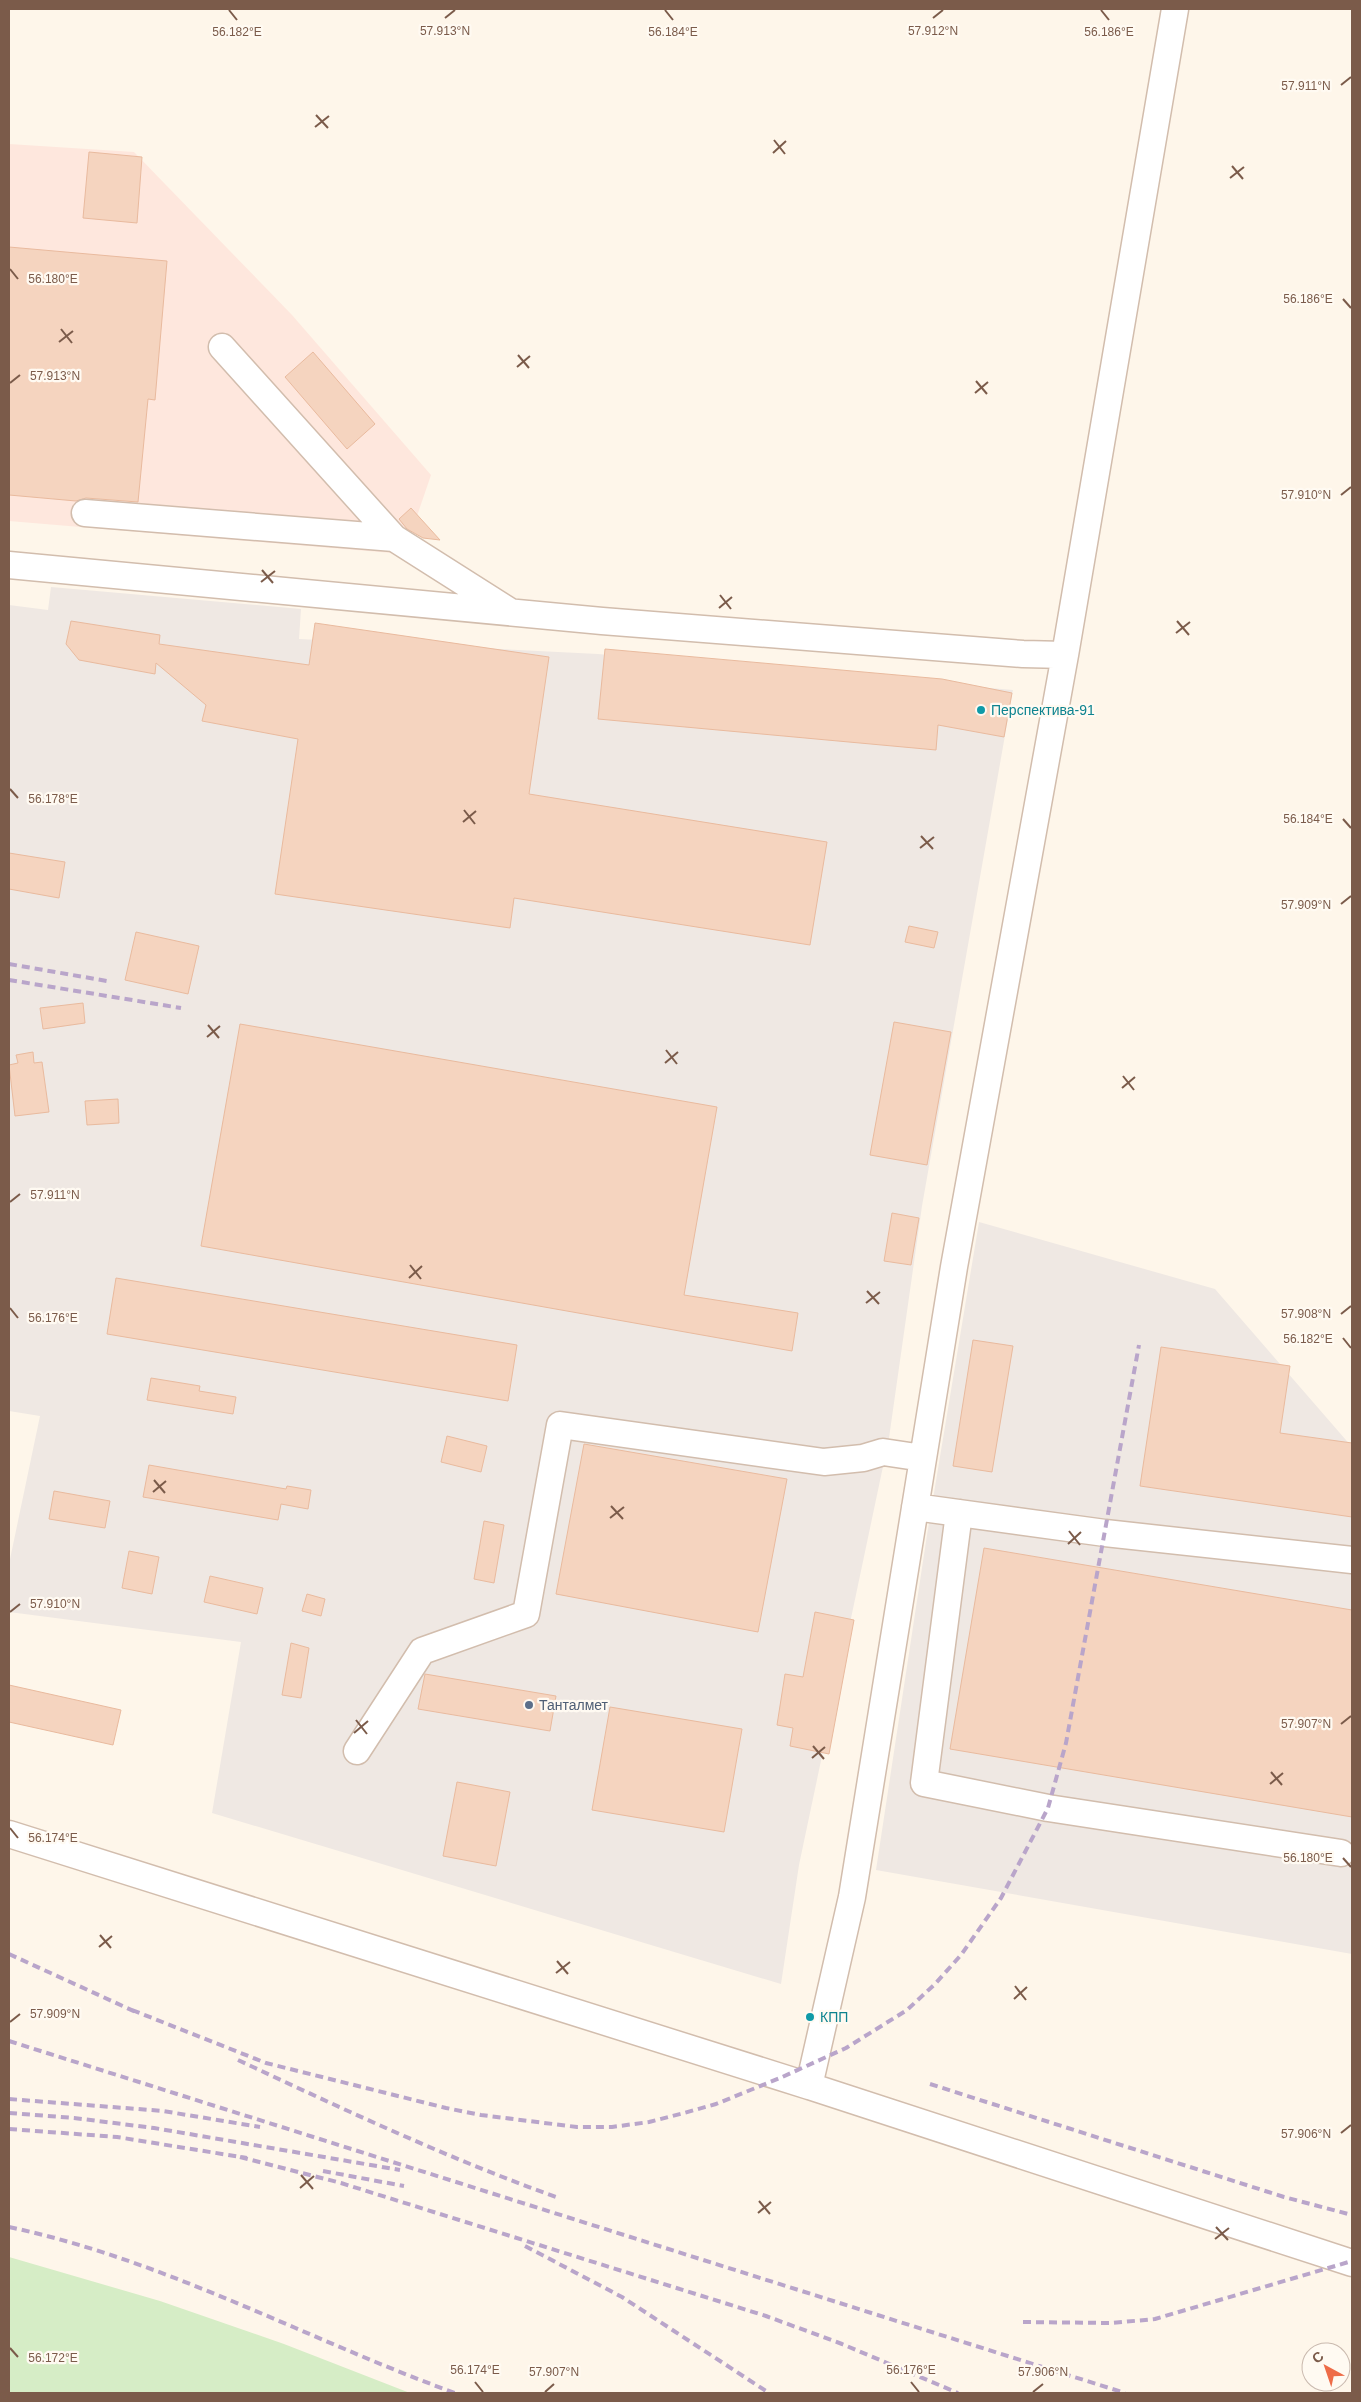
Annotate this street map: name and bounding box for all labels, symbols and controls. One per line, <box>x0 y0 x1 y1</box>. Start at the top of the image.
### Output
text: 57.913°N <box>420 24 470 38</box>
text: 57.912°N <box>908 24 958 38</box>
text: 56.182°E <box>212 25 262 39</box>
text: 56.184°E <box>648 25 698 39</box>
text: 56.186°E <box>1084 25 1134 39</box>
text: 57.911°N <box>1281 79 1331 93</box>
text: 56.180°E <box>28 272 78 286</box>
text: 56.186°E <box>1283 292 1333 306</box>
text: 57.913°N <box>30 369 80 383</box>
text: 57.910°N <box>1281 488 1331 502</box>
place label: Перспектива-91 <box>991 702 1095 718</box>
marker: Перспектива-91 <box>975 704 987 716</box>
text: 56.178°E <box>28 792 78 806</box>
text: 56.184°E <box>1283 812 1333 826</box>
text: 57.909°N <box>1281 898 1331 912</box>
text: 57.911°N <box>30 1188 80 1202</box>
text: 57.908°N <box>1281 1307 1331 1321</box>
text: 56.176°E <box>28 1311 78 1325</box>
text: 56.182°E <box>1283 1332 1333 1346</box>
text: 57.910°N <box>30 1597 80 1611</box>
place label: Танталмет <box>539 1697 609 1713</box>
marker: Танталмет <box>523 1699 535 1711</box>
text: 57.907°N <box>1281 1717 1331 1731</box>
text: 56.174°E <box>28 1831 78 1845</box>
text: 56.180°E <box>1283 1851 1333 1865</box>
text: 57.909°N <box>30 2007 80 2021</box>
place label: КПП <box>820 2009 848 2025</box>
marker: КПП <box>804 2011 816 2023</box>
text: 57.906°N <box>1281 2127 1331 2141</box>
north arrow <box>1301 2342 1351 2392</box>
text: С <box>1309 2348 1327 2366</box>
text: 56.172°E <box>28 2351 78 2365</box>
text: 56.174°E <box>450 2363 500 2377</box>
text: 56.176°E <box>886 2363 936 2377</box>
text: 57.907°N <box>529 2365 579 2379</box>
text: 57.906°N <box>1018 2365 1068 2379</box>

